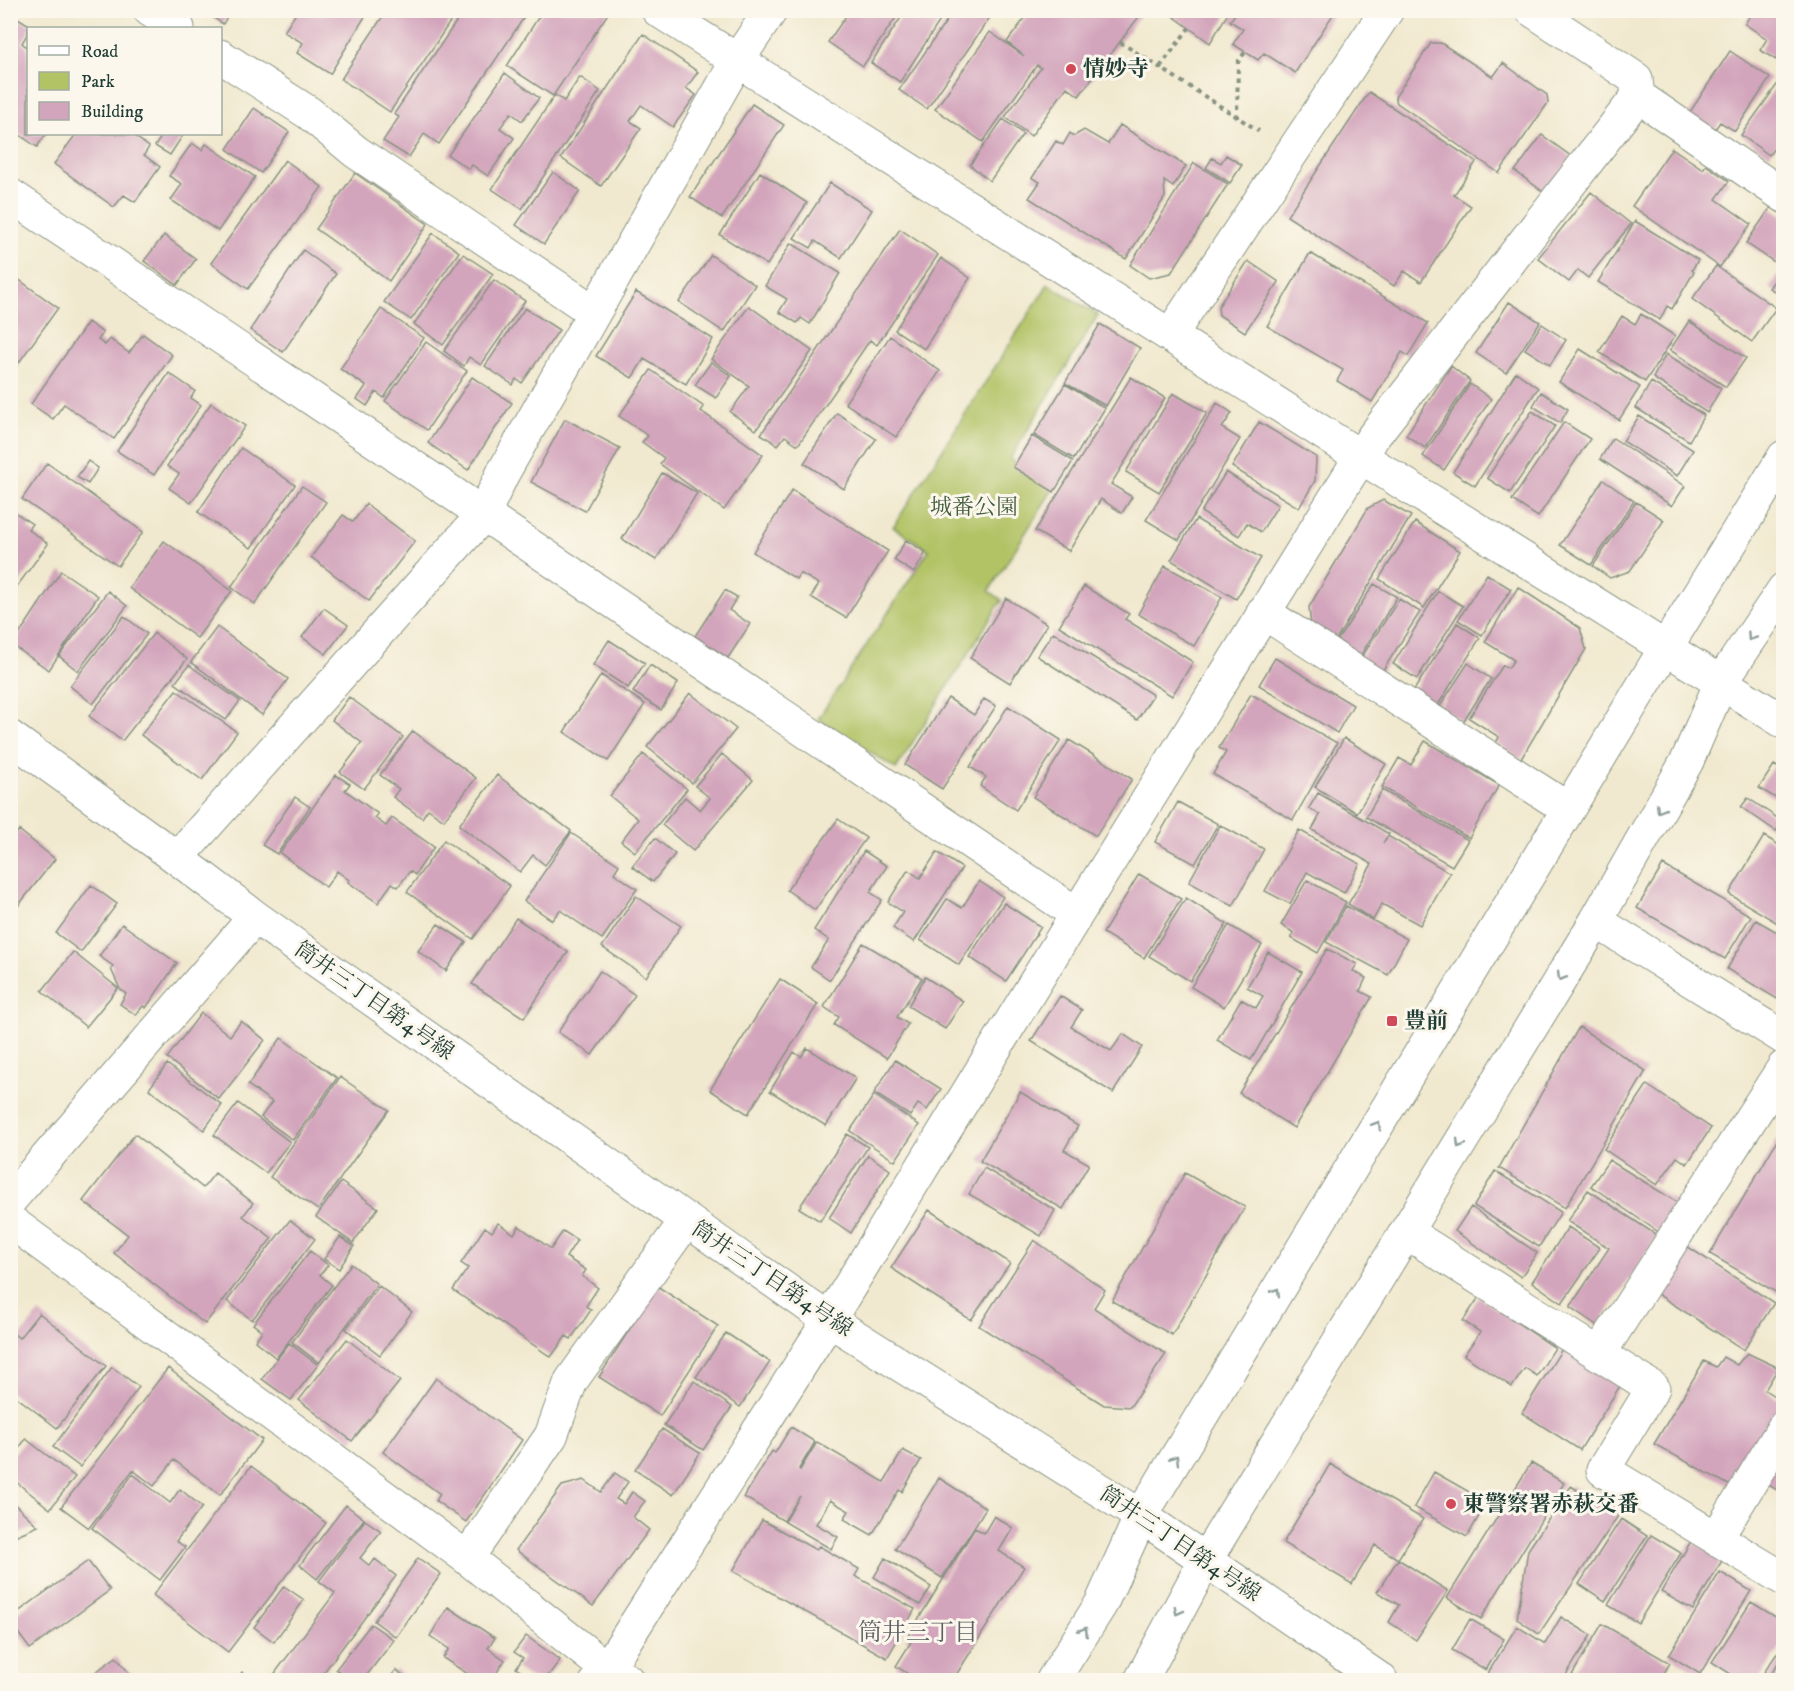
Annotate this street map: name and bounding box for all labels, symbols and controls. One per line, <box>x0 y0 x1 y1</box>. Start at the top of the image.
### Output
legend <box>27 27 222 135</box>
text: Road <box>81 41 118 63</box>
place label: 情妙寺 <box>1083 56 1149 83</box>
marker: 情妙寺 <box>1064 62 1078 76</box>
text: Park <box>81 71 115 93</box>
text: Building <box>81 101 143 123</box>
park label: 城番公園 <box>930 494 1018 521</box>
one-way arrow <box>1747 631 1758 642</box>
one-way arrow <box>1655 803 1667 813</box>
street label: 筒井三丁目第4号線 <box>289 936 459 1066</box>
one-way arrow <box>1557 971 1569 981</box>
place label: 豊前 <box>1404 1008 1448 1035</box>
marker: 豊前 <box>1385 1014 1399 1028</box>
one-way arrow <box>1370 1121 1381 1131</box>
one-way arrow <box>1455 1138 1467 1148</box>
street label: 筒井三丁目第4号線 <box>686 1215 858 1343</box>
one-way arrow <box>1269 1288 1281 1298</box>
one-way arrow <box>1168 1455 1180 1465</box>
street label: 筒井三丁目第4号線 <box>1094 1480 1266 1608</box>
place label: 東警察署赤萩交番 <box>1463 1491 1639 1518</box>
marker: 東警察署赤萩交番 <box>1444 1497 1458 1511</box>
one-way arrow <box>1174 1605 1185 1615</box>
district label: 筒井三丁目 <box>858 1618 978 1648</box>
one-way arrow <box>1077 1627 1088 1638</box>

